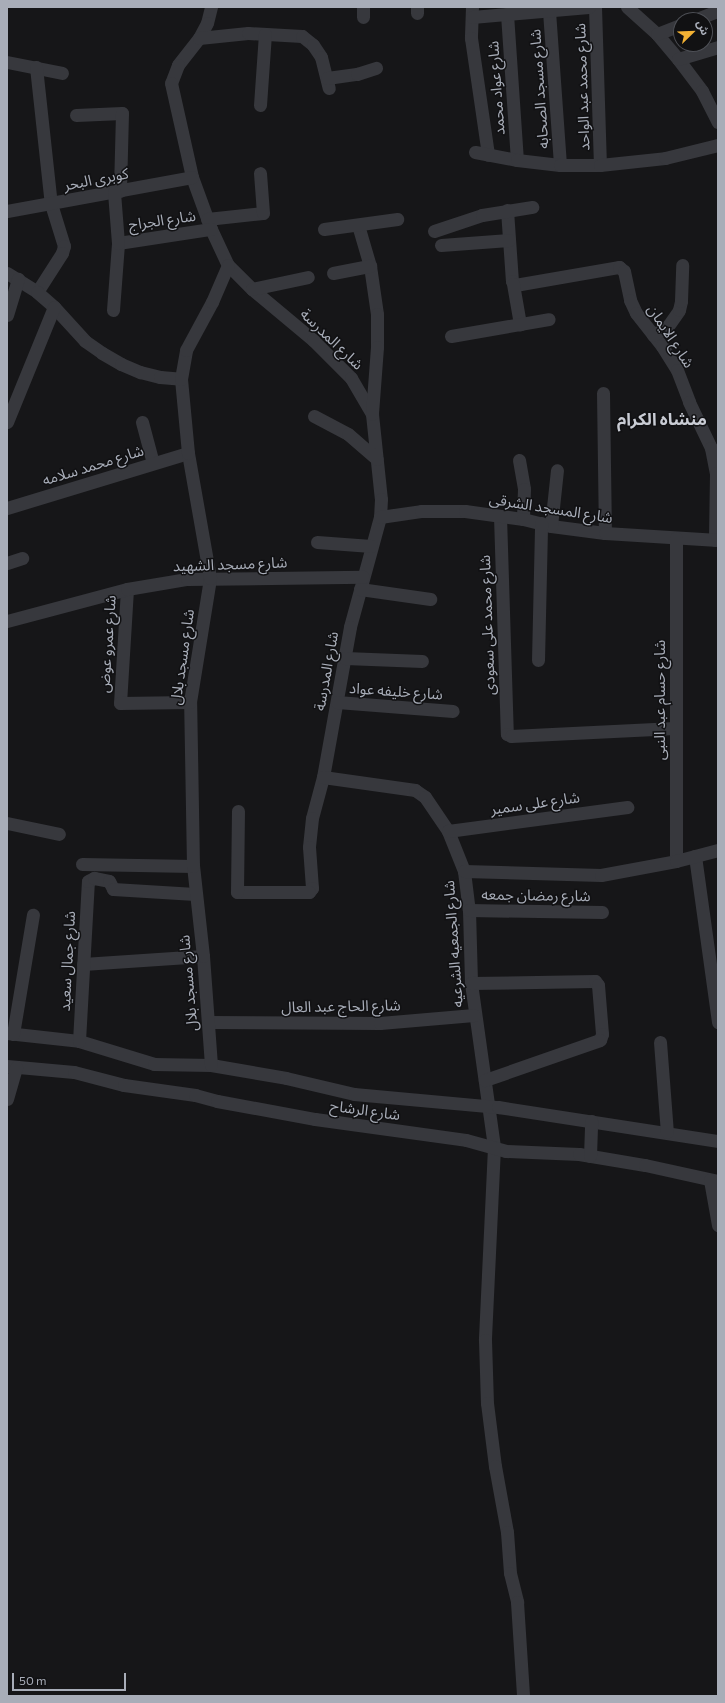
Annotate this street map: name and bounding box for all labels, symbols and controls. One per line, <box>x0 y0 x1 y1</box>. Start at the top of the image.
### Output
north arrow <box>673 12 713 52</box>
text: ش <box>695 18 713 37</box>
street label: شارع محمد عبد الواحد <box>571 23 593 151</box>
street label: شارع مسجد الصحابه <box>526 28 552 150</box>
street label: شارع عواد محمد <box>484 40 508 136</box>
street label: كوبرى البحر <box>62 164 130 194</box>
street label: شارع الجراج <box>127 206 197 234</box>
street label: شارع الايمان <box>644 301 698 371</box>
street label: شارع المدرسة <box>297 305 367 373</box>
district label: منشاه الكرام <box>617 409 707 429</box>
street label: شارع محمد سلامه <box>40 441 146 489</box>
street label: شارع المسجد الشرقى <box>488 489 614 527</box>
street label: شارع مسجد الشهيد <box>172 553 288 575</box>
street label: شارع محمد على سعودى <box>476 555 498 695</box>
street label: شارع عمرو عوض <box>95 594 119 694</box>
street label: شارع مسجد بلال <box>166 608 198 706</box>
street label: شارع المدرسة <box>310 630 342 712</box>
street label: شارع حسام عبد النبى <box>651 640 669 760</box>
street label: شارع خليفه عواد <box>348 679 444 703</box>
street label: شارع على سمير <box>489 788 581 818</box>
street label: شارع الجمعيه الشرعيه <box>440 880 466 1008</box>
street label: شارع رمضان جمعه <box>481 885 591 905</box>
street label: شارع جمال سعيد <box>55 910 79 1012</box>
street label: شارع مسجد بلال <box>175 934 201 1032</box>
street label: شارع الحاج عبد العال <box>281 996 401 1016</box>
street label: شارع الرشاح <box>329 1096 401 1124</box>
scale bar <box>14 1665 128 1691</box>
text: 50 m <box>19 1673 47 1687</box>

